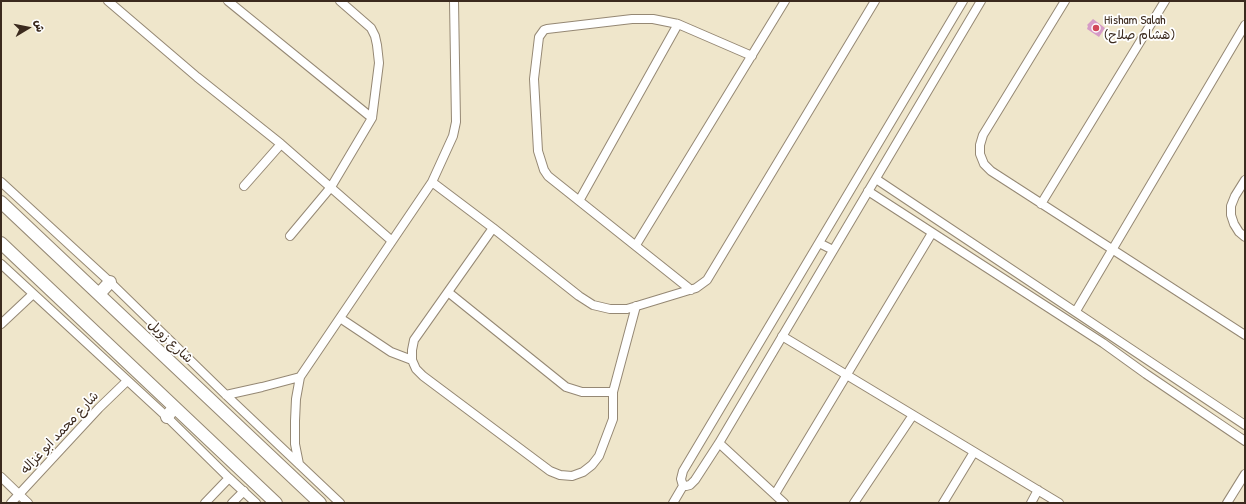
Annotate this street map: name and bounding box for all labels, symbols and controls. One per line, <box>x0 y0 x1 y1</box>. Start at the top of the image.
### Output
north arrow <box>8 8 48 48</box>
place label: Hisham Salah (هشام صلاح) <box>1104 13 1175 44</box>
text: ش <box>32 19 48 33</box>
marker: Hisham Salah (هشام صلاح) <box>1091 23 1101 33</box>
street label: شارع زويل <box>144 317 196 367</box>
street label: شارع محمد ابو غزاله <box>18 388 102 478</box>

